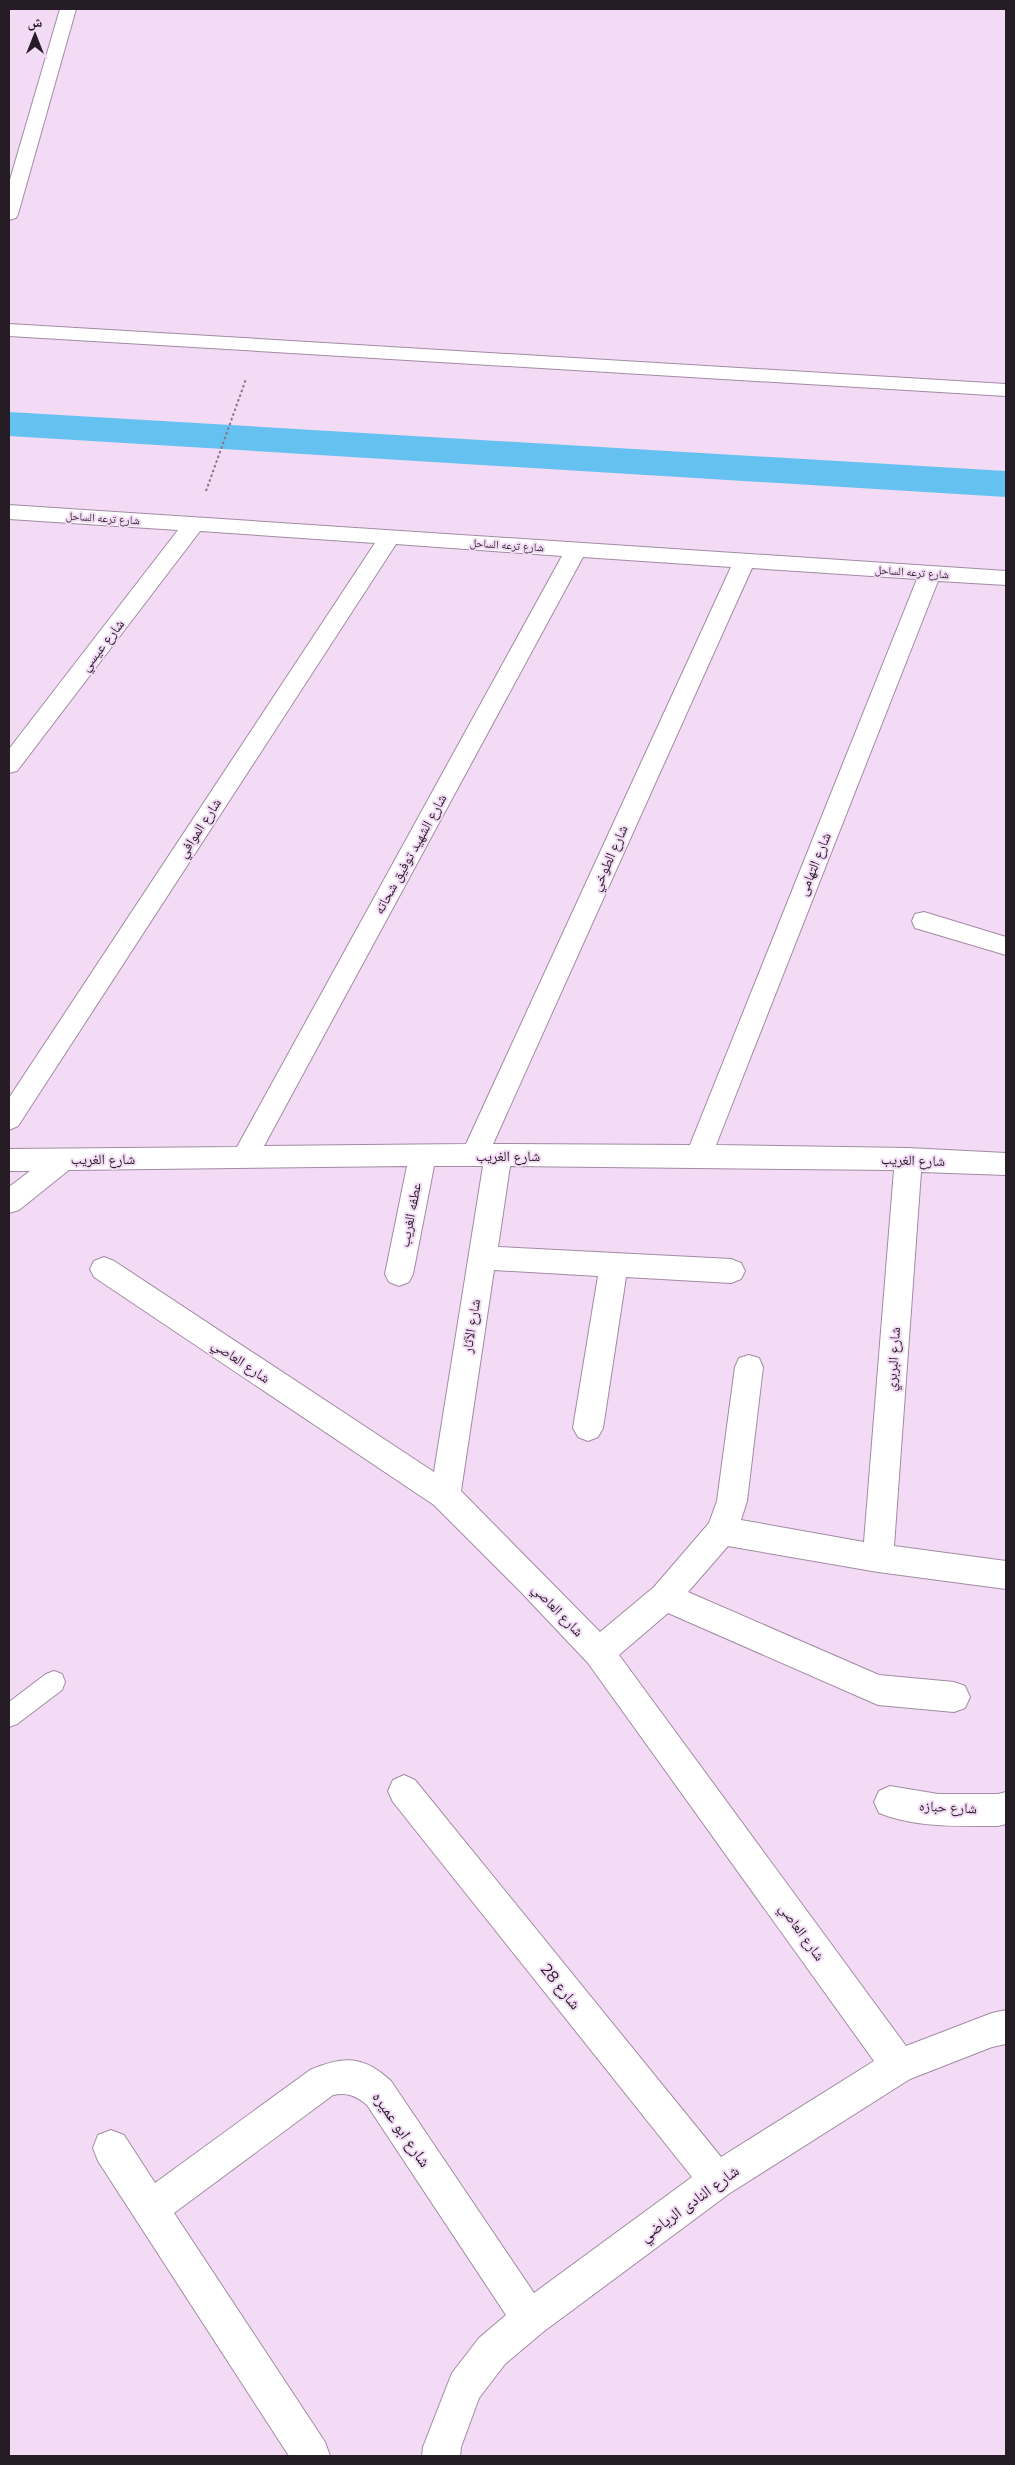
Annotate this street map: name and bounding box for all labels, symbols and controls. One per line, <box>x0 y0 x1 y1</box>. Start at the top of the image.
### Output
north arrow <box>10 10 60 60</box>
text: ش <box>28 13 43 31</box>
street label: شارع ترعه الساحل <box>66 508 140 528</box>
street label: شارع ترعه الساحل <box>470 535 544 555</box>
street label: شارع ترعه الساحل <box>875 562 949 582</box>
street label: شارع عيسي <box>76 615 130 676</box>
street label: شارع الشهيد توفيق شحاته <box>369 791 451 918</box>
street label: شارع الموافي <box>173 795 227 863</box>
street label: شارع الطوخي <box>586 822 634 895</box>
street label: شارع التهامى <box>793 830 836 899</box>
street label: شارع الغريب <box>476 1147 540 1166</box>
street label: شارع الغريب <box>71 1150 135 1169</box>
street label: شارع الغريب <box>881 1150 945 1171</box>
street label: عطفه الغريب <box>395 1181 425 1249</box>
street label: شارع الآثار <box>458 1298 485 1356</box>
street label: شارع البربري <box>882 1326 907 1392</box>
street label: شارع العاصي <box>207 1335 274 1389</box>
street label: شارع العاصي <box>527 1580 588 1642</box>
street label: شارع حبازه <box>919 1796 977 1819</box>
street label: شارع العاصي <box>773 1900 829 1966</box>
street label: شارع 28 <box>536 1959 586 2014</box>
street label: شارع ابو عميره <box>368 2087 435 2171</box>
street label: شارع النادى الرياضي <box>635 2160 744 2248</box>

